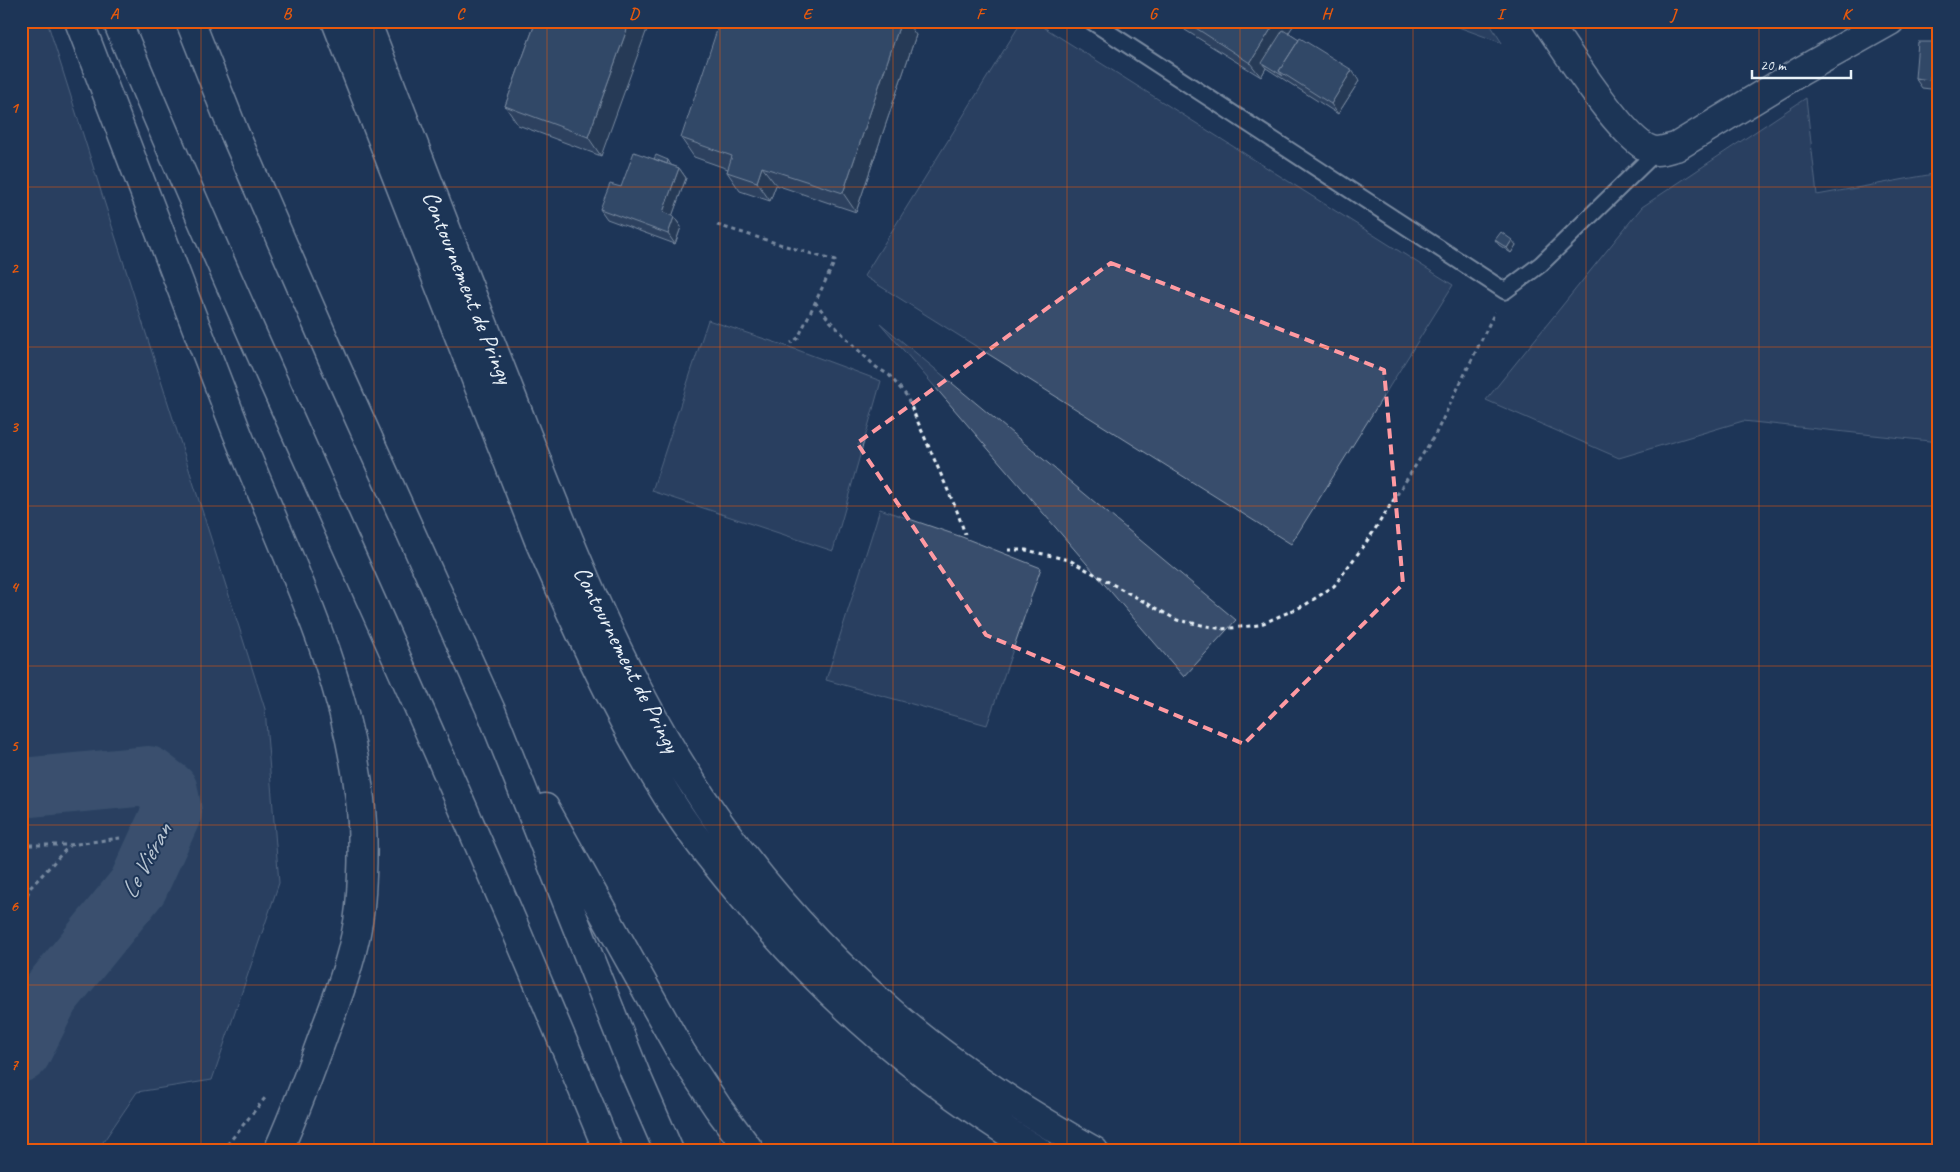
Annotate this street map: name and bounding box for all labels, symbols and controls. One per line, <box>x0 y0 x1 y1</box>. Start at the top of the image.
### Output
text: A <box>110 4 120 24</box>
text: B <box>283 4 293 24</box>
text: C <box>456 4 466 24</box>
text: D <box>629 4 640 24</box>
text: E <box>803 4 814 24</box>
text: F <box>976 4 987 24</box>
text: G <box>1149 4 1159 24</box>
text: H <box>1321 4 1333 24</box>
text: I <box>1497 4 1507 24</box>
text: J <box>1669 4 1678 24</box>
text: K <box>1842 4 1854 24</box>
scale bar <box>1752 48 1851 80</box>
text: 20 m <box>1760 56 1787 75</box>
text: 1 <box>10 98 19 118</box>
street label: Contournement de Pringy <box>416 186 521 389</box>
text: 2 <box>10 258 19 278</box>
text: 3 <box>10 417 19 437</box>
street label: Contournement de Pringy <box>567 561 688 759</box>
text: 4 <box>10 577 19 597</box>
text: 5 <box>11 736 20 756</box>
water label: Le Viéran <box>113 816 180 904</box>
text: 6 <box>10 896 19 916</box>
text: 7 <box>10 1055 19 1075</box>

